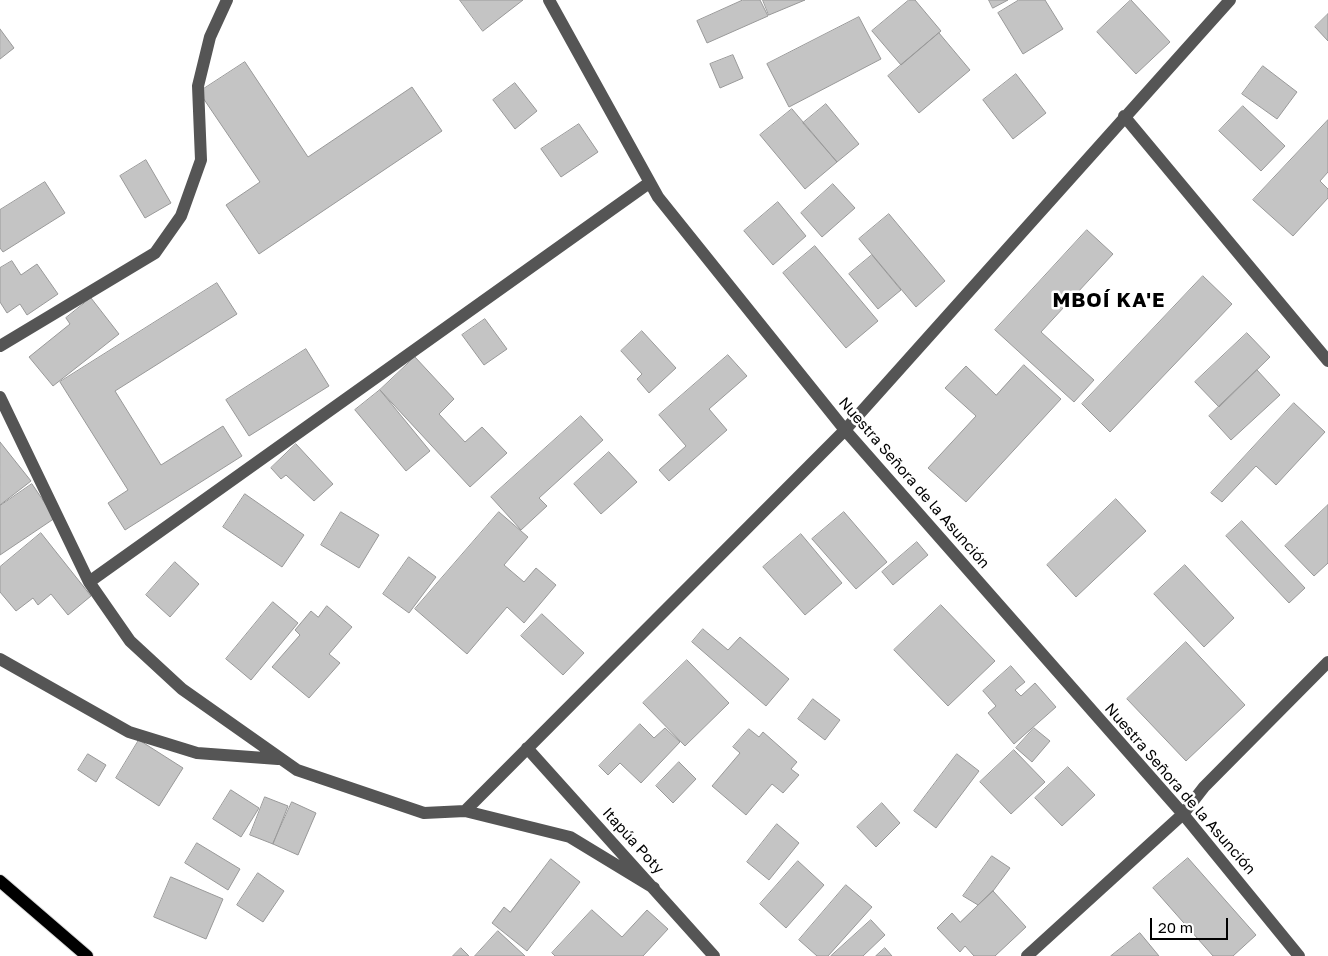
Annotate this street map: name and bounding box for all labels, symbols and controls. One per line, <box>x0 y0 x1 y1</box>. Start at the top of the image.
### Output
district label: MBOÍ KA'E <box>1051 289 1167 313</box>
street label: Nuestra Señora de la Asunción <box>835 394 993 572</box>
street label: Nuestra Señora de la Asunción <box>1101 700 1259 878</box>
street label: Itapúa Poty <box>599 804 667 878</box>
scale bar <box>1153 908 1230 940</box>
text: 20 m <box>1158 918 1193 936</box>

